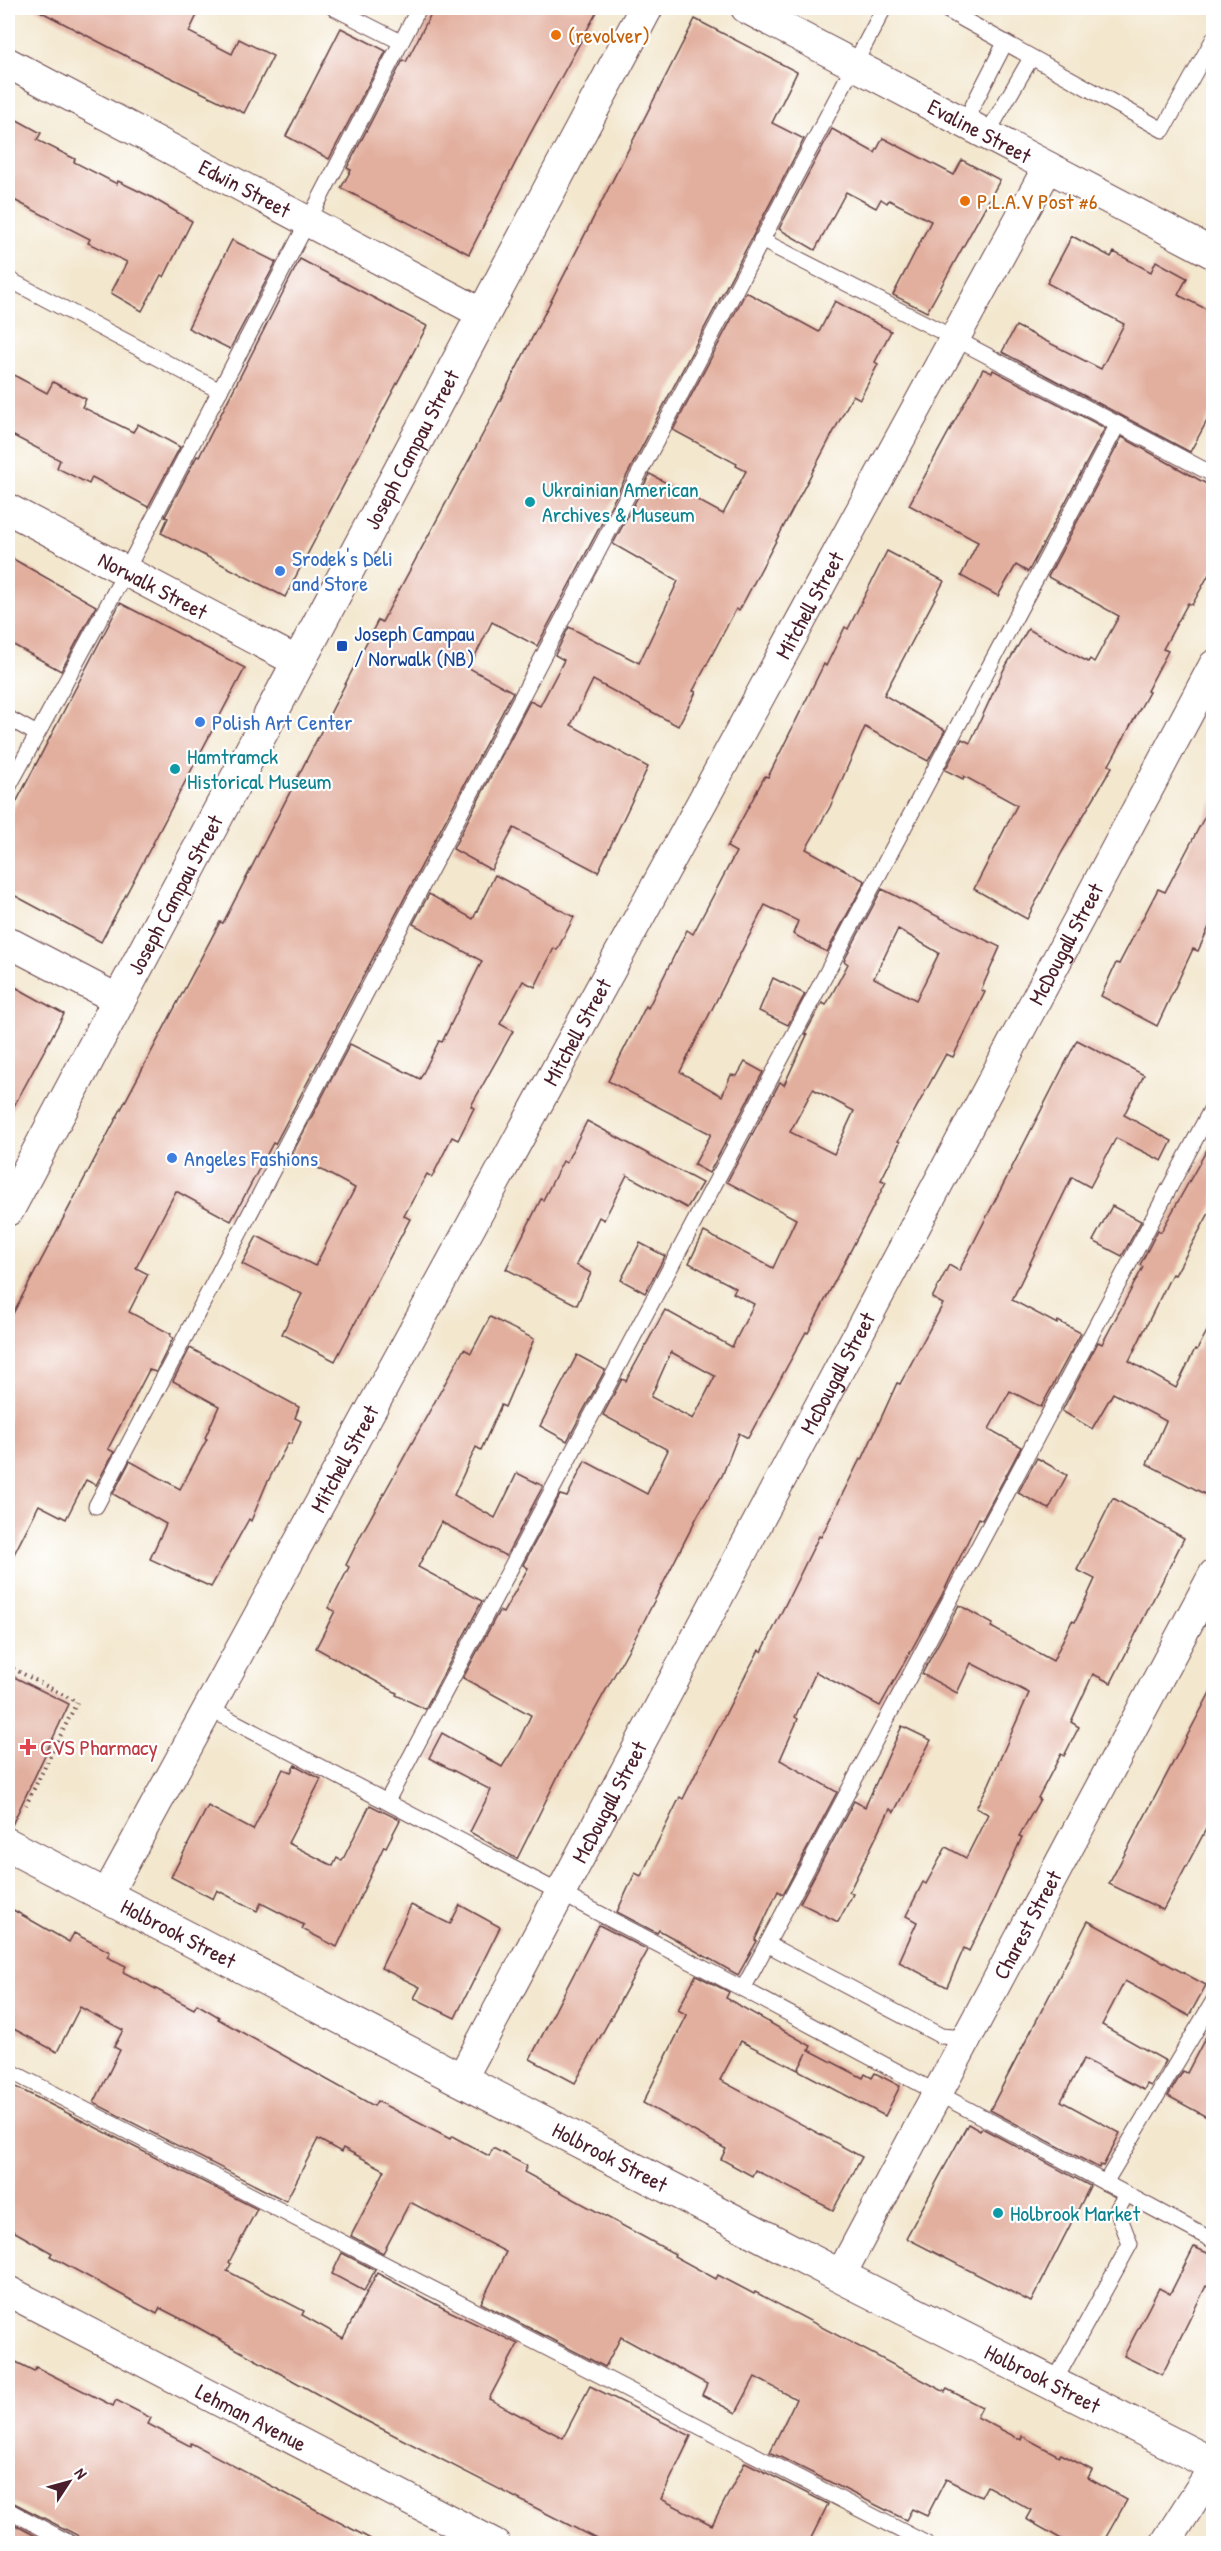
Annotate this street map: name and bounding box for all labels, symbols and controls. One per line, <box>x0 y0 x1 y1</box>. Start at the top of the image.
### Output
place label: (revolver) <box>568 20 650 50</box>
marker: (revolver) <box>549 28 563 42</box>
street label: Evaline Street <box>923 91 1037 171</box>
street label: Edwin Street <box>194 152 296 225</box>
place label: P.L.A.V Post #6 <box>977 186 1098 216</box>
marker: P.L.A.V Post #6 <box>958 194 972 208</box>
street label: Joseph Campau Street <box>357 364 466 535</box>
place label: Ukrainian American Archives & Museum <box>542 474 699 529</box>
marker: Ukrainian American Archives & Museum <box>523 495 537 509</box>
place label: Srodek's Deli and Store <box>292 543 393 598</box>
street label: Norwalk Street <box>93 544 213 627</box>
street label: Mitchell Street <box>768 546 851 664</box>
marker: Srodek's Deli and Store <box>273 564 287 578</box>
place label: Joseph Campau / Norwalk (NB) <box>354 618 475 673</box>
marker: Joseph Campau / Norwalk (NB) <box>335 639 349 653</box>
place label: Polish Art Center <box>212 707 353 737</box>
marker: Polish Art Center <box>193 715 207 729</box>
place label: Hamtramck Historical Museum <box>187 741 332 796</box>
marker: Hamtramck Historical Museum <box>168 762 182 776</box>
street label: Joseph Campau Street <box>120 809 230 980</box>
street label: McDougall Street <box>1021 877 1111 1010</box>
street label: Mitchell Street <box>535 973 618 1091</box>
place label: Angeles Fashions <box>184 1143 318 1173</box>
marker: Angeles Fashions <box>165 1151 179 1165</box>
street label: McDougall Street <box>793 1306 882 1439</box>
street label: Mitchell Street <box>303 1399 386 1518</box>
place label: CVS Pharmacy <box>40 1732 158 1762</box>
street label: McDougall Street <box>564 1735 654 1868</box>
marker: CVS Pharmacy <box>21 1740 35 1754</box>
street label: Charest Street <box>986 1865 1069 1985</box>
street label: Holbrook Street <box>116 1891 242 1976</box>
street label: Holbrook Street <box>547 2115 673 2199</box>
place label: Holbrook Market <box>1010 2198 1141 2228</box>
marker: Holbrook Market <box>991 2206 1005 2220</box>
street label: Holbrook Street <box>980 2337 1106 2420</box>
street label: Lehman Avenue <box>191 2376 312 2459</box>
north arrow <box>39 2452 99 2512</box>
text: N <box>70 2463 93 2483</box>

